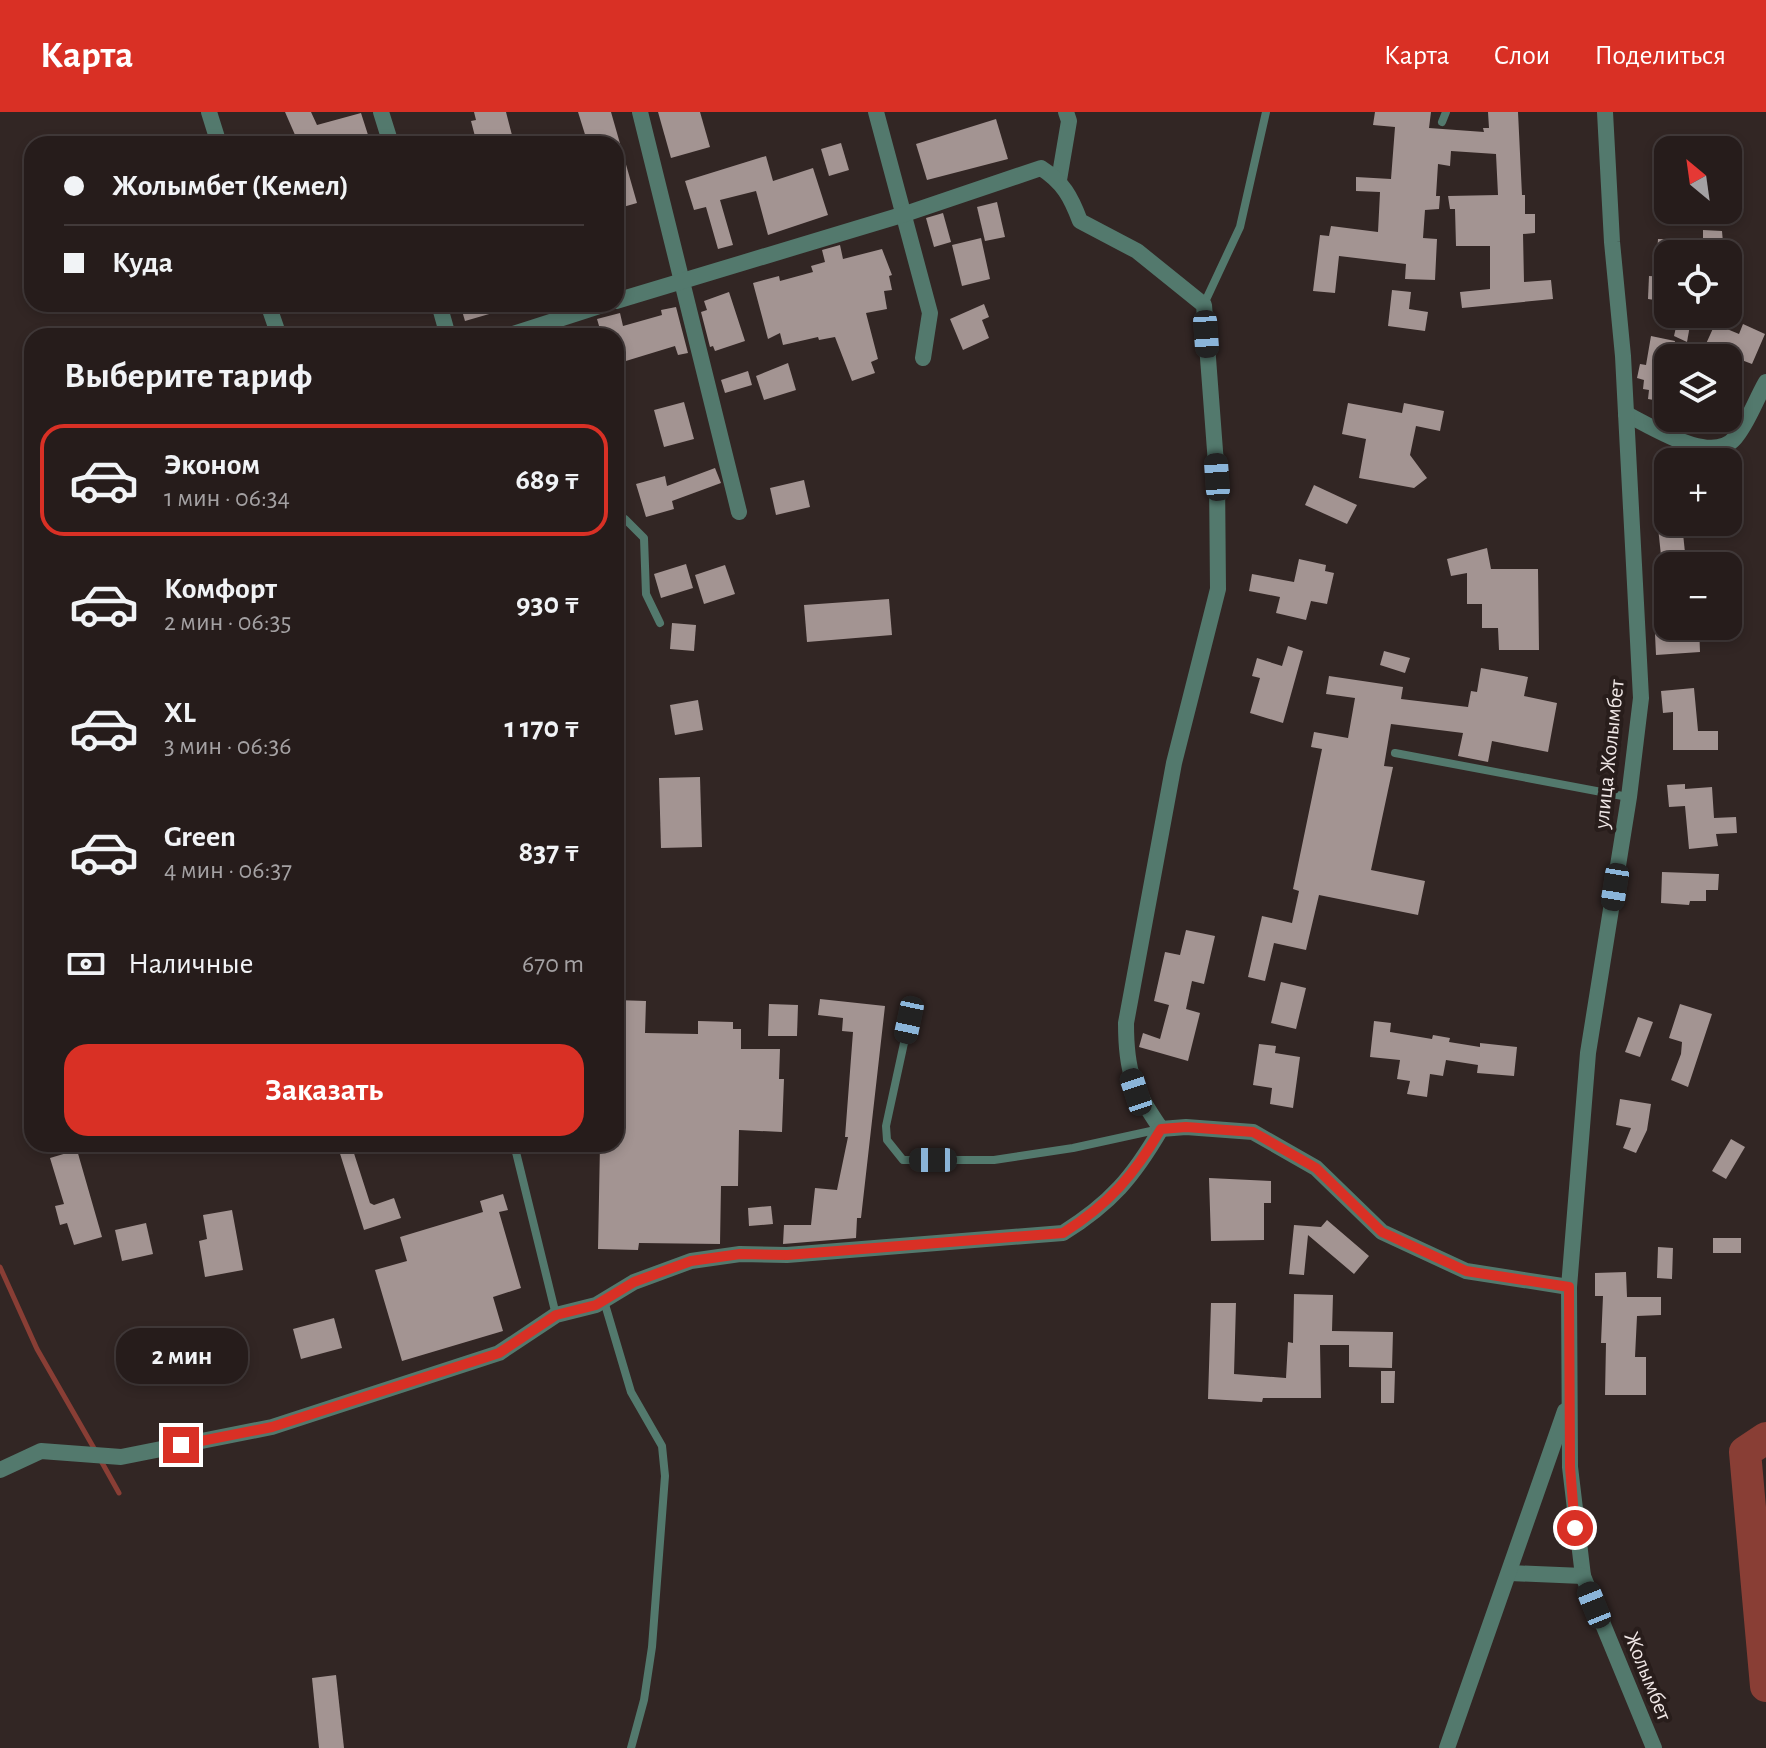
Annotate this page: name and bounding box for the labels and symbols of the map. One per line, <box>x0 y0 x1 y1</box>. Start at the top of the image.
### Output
north arrow <box>1654 136 1742 224</box>
car <box>1192 309 1220 359</box>
car <box>1203 452 1231 502</box>
street label: улица Жолымбет <box>1590 677 1628 831</box>
car <box>1599 861 1631 913</box>
car <box>892 994 926 1046</box>
car <box>1117 1065 1155 1119</box>
car <box>909 1148 957 1172</box>
callout: 2 мин <box>115 1329 247 1385</box>
route end <box>163 1427 199 1463</box>
route start <box>1557 1510 1593 1546</box>
car <box>1574 1578 1614 1632</box>
street label: Жолымбет <box>1620 1628 1676 1725</box>

